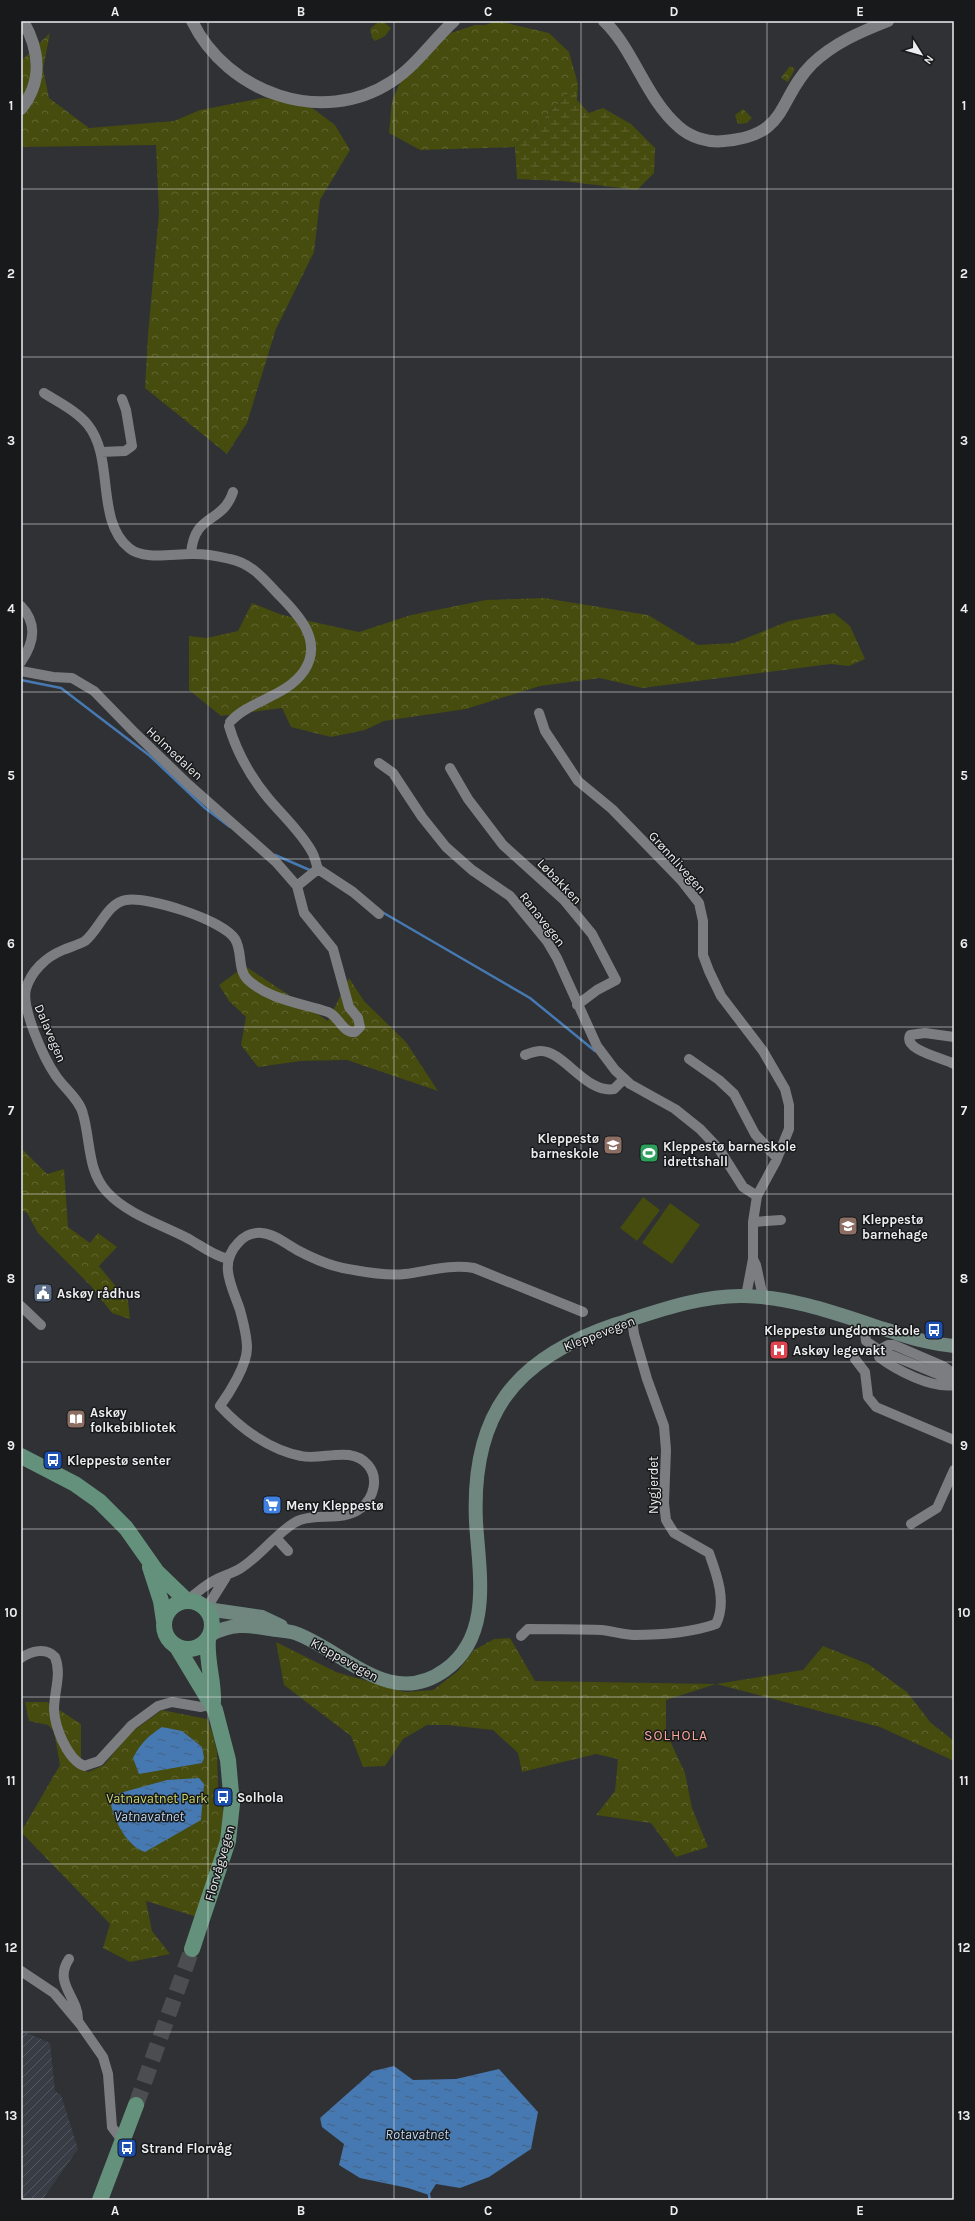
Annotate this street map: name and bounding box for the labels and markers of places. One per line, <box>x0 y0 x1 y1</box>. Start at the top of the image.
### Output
place label: Kleppestø barneskole <box>531 1131 599 1161</box>
school or university icon: Kleppestø barneskole <box>602 1134 624 1156</box>
place label: Kleppestø barneskole idrettshall <box>663 1139 796 1169</box>
sports icon: Kleppestø barneskole idrettshall <box>638 1142 660 1164</box>
place label: Kleppestø barnehage <box>862 1212 928 1242</box>
school or university icon: Kleppestø barnehage <box>837 1215 859 1237</box>
public building icon: Askøy rådhus <box>32 1282 54 1304</box>
place label: Askøy rådhus <box>57 1286 141 1301</box>
bus stop icon: Kleppestø ungdomsskole <box>923 1319 945 1341</box>
place label: Kleppestø ungdomsskole <box>764 1323 920 1338</box>
hospital icon: Askøy legevakt <box>768 1339 790 1361</box>
place label: Askøy legevakt <box>793 1343 885 1358</box>
place label: Askøy folkebibliotek <box>90 1405 177 1435</box>
library icon: Askøy folkebibliotek <box>65 1408 87 1430</box>
bus stop icon: Kleppestø senter <box>42 1449 64 1471</box>
place label: Kleppestø senter <box>67 1453 172 1468</box>
supermarket icon: Meny Kleppestø <box>261 1494 283 1516</box>
place label: Meny Kleppestø <box>286 1498 384 1513</box>
bus stop icon: Solhola <box>212 1786 234 1808</box>
place label: Solhola <box>237 1790 284 1805</box>
bus stop icon: Strand Florvåg <box>116 2137 138 2159</box>
place label: Strand Florvåg <box>141 2141 232 2156</box>

